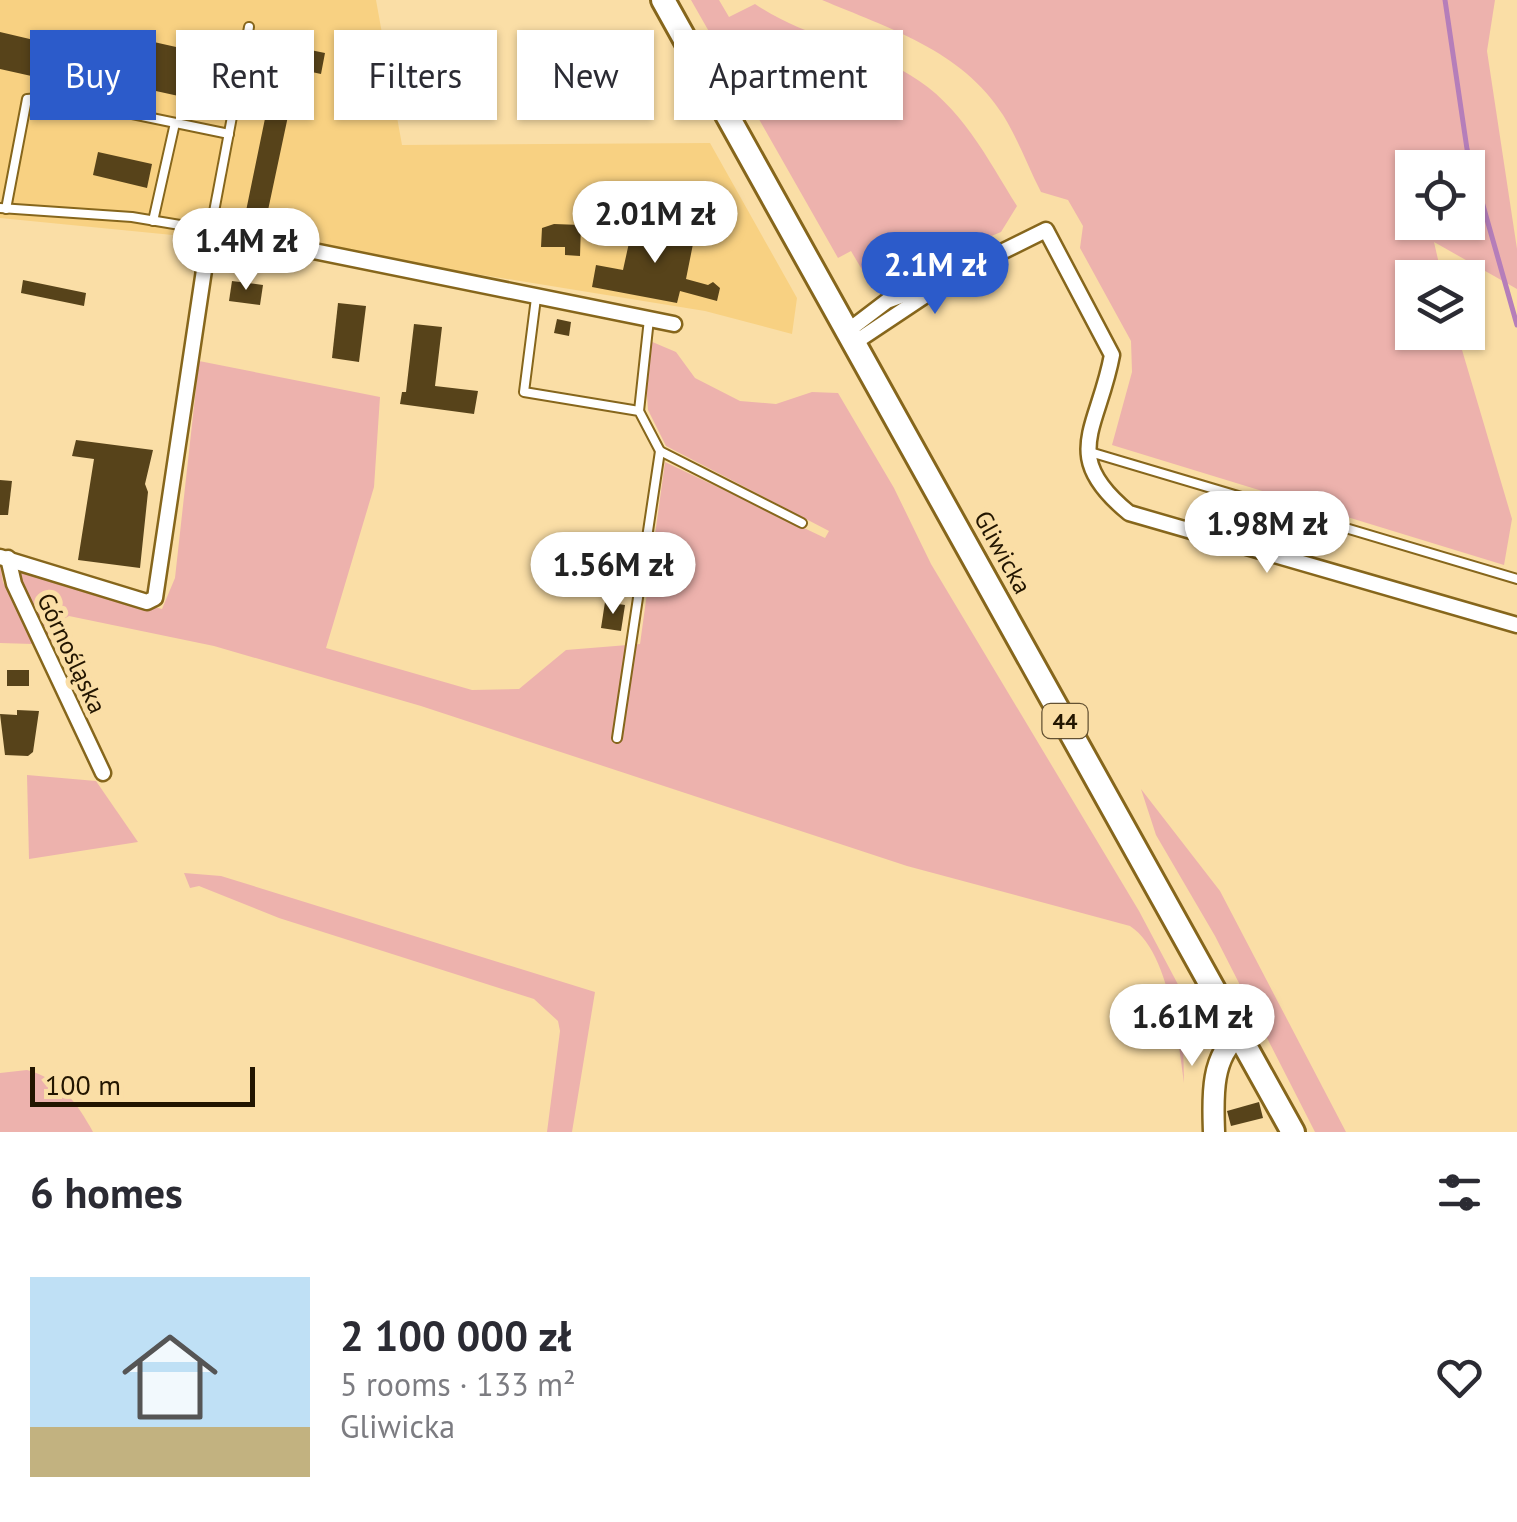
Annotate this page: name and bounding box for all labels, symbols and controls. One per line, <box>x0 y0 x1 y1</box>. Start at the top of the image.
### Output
chip: Buy <box>30 30 156 120</box>
chip: Rent <box>176 30 314 120</box>
chip: Filters <box>334 30 497 120</box>
chip: New <box>517 30 654 120</box>
chip: Apartment <box>674 30 903 120</box>
map controls <box>1395 150 1485 350</box>
button: locate <box>1395 150 1485 240</box>
pin: 2.01M zł <box>552 181 758 266</box>
text: 2.01M zł <box>595 192 715 234</box>
pin: 1.4M zł <box>154 208 338 293</box>
text: 1.4M zł <box>195 219 297 261</box>
pin: 2.1M zł <box>843 232 1027 317</box>
text: 2.1M zł <box>884 243 986 285</box>
button: layers <box>1395 260 1485 350</box>
pin: 1.98M zł <box>1164 491 1370 576</box>
text: 1.98M zł <box>1207 502 1327 544</box>
street label: Gliwicka <box>967 505 1039 599</box>
pin: 1.56M zł <box>510 532 716 617</box>
text: 1.56M zł <box>553 543 673 585</box>
street label: Górnośląska <box>30 588 114 718</box>
road number: 44 <box>1042 704 1088 738</box>
pin: 1.61M zł <box>1089 984 1295 1069</box>
text: 1.61M zł <box>1132 995 1252 1037</box>
scale bar <box>30 1062 255 1106</box>
text: 100 m <box>45 1066 121 1103</box>
text: 6 homes <box>30 1165 183 1220</box>
icon: filters <box>1432 1165 1487 1220</box>
text: 2 100 000 zł <box>340 1308 571 1363</box>
icon: home <box>110 1317 230 1437</box>
icon: heart <box>1432 1350 1487 1405</box>
text: 5 rooms · 133 m² <box>340 1363 576 1405</box>
text: Gliwicka <box>340 1405 455 1447</box>

